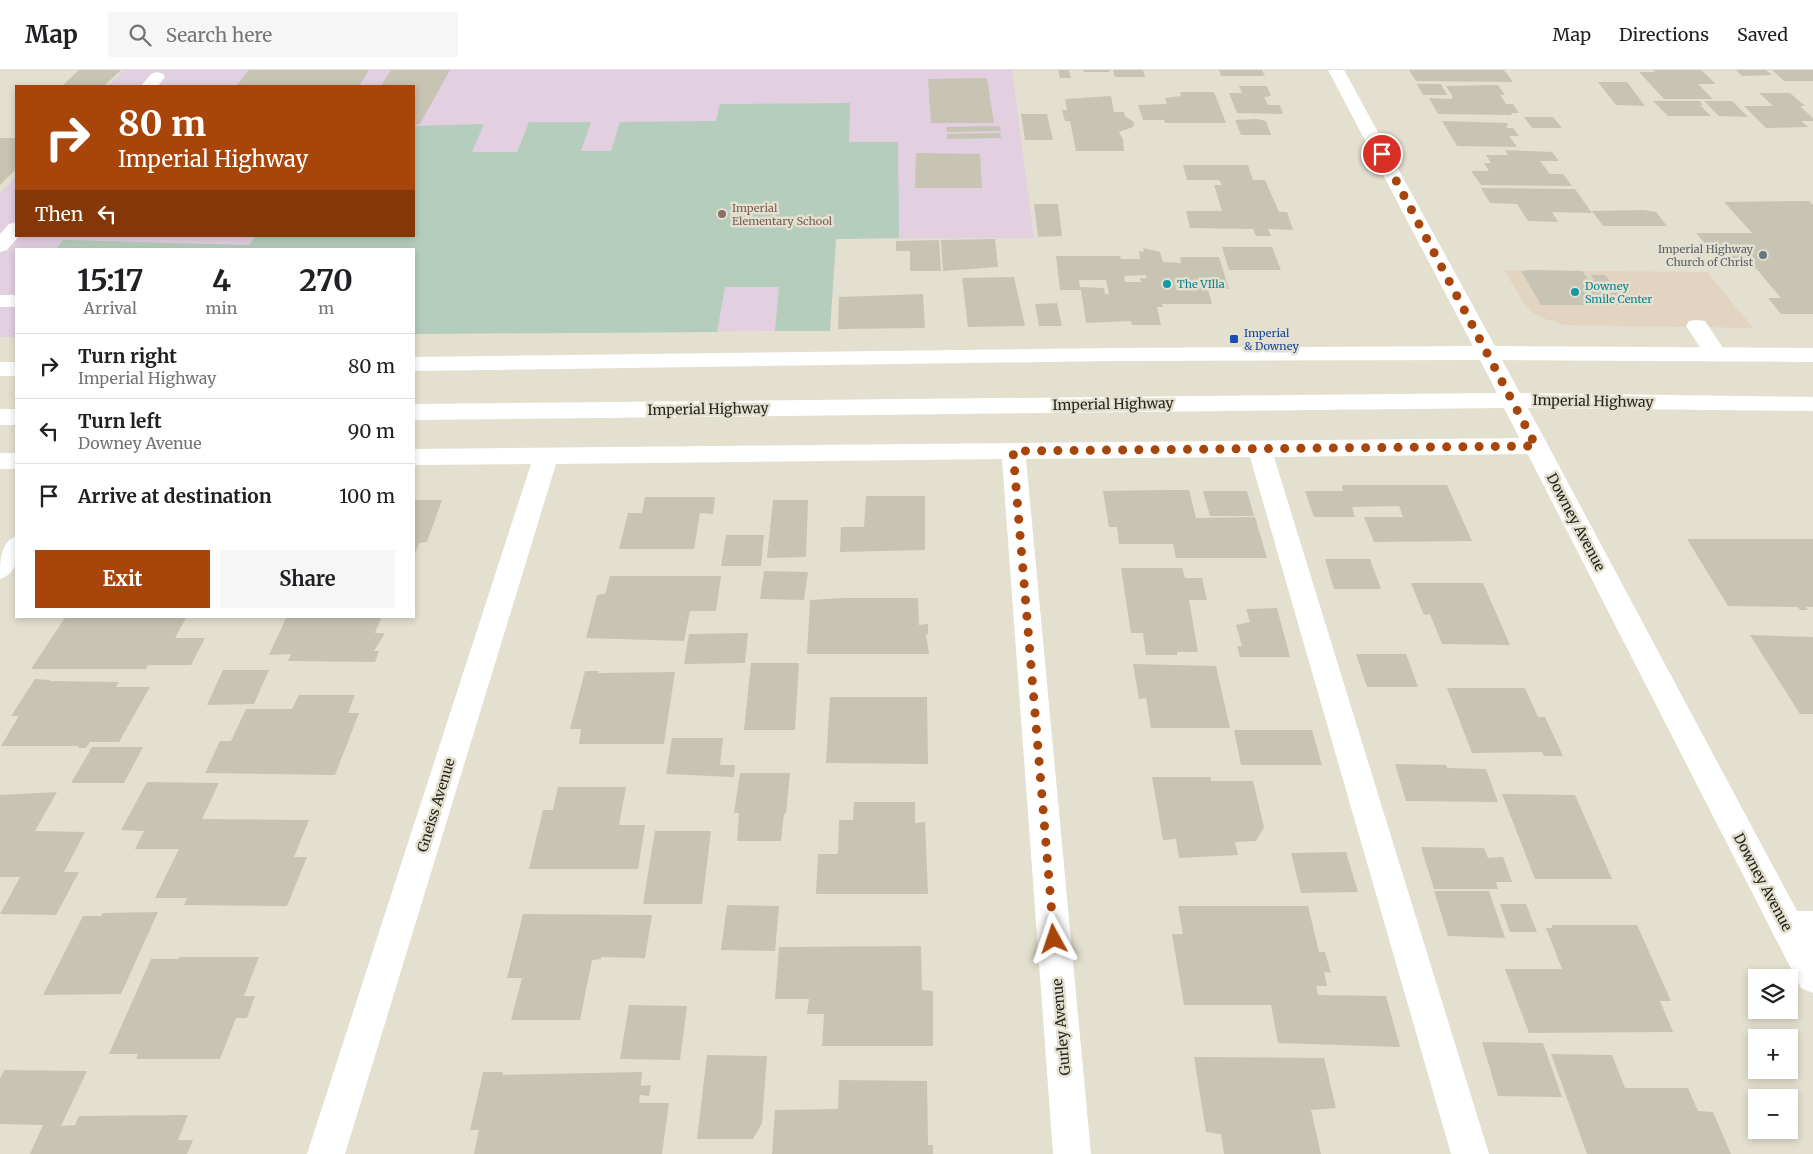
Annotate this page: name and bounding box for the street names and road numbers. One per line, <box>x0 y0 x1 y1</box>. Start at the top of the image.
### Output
street label: Imperial Highway <box>1532 391 1655 411</box>
street label: Imperial Highway <box>1052 394 1175 414</box>
street label: Imperial Highway <box>647 399 770 419</box>
street label: Downey Avenue <box>1543 470 1609 574</box>
street label: Gneiss Avenue <box>413 756 459 854</box>
street label: Downey Avenue <box>1730 830 1796 934</box>
street label: Gurley Avenue <box>1048 978 1074 1076</box>

